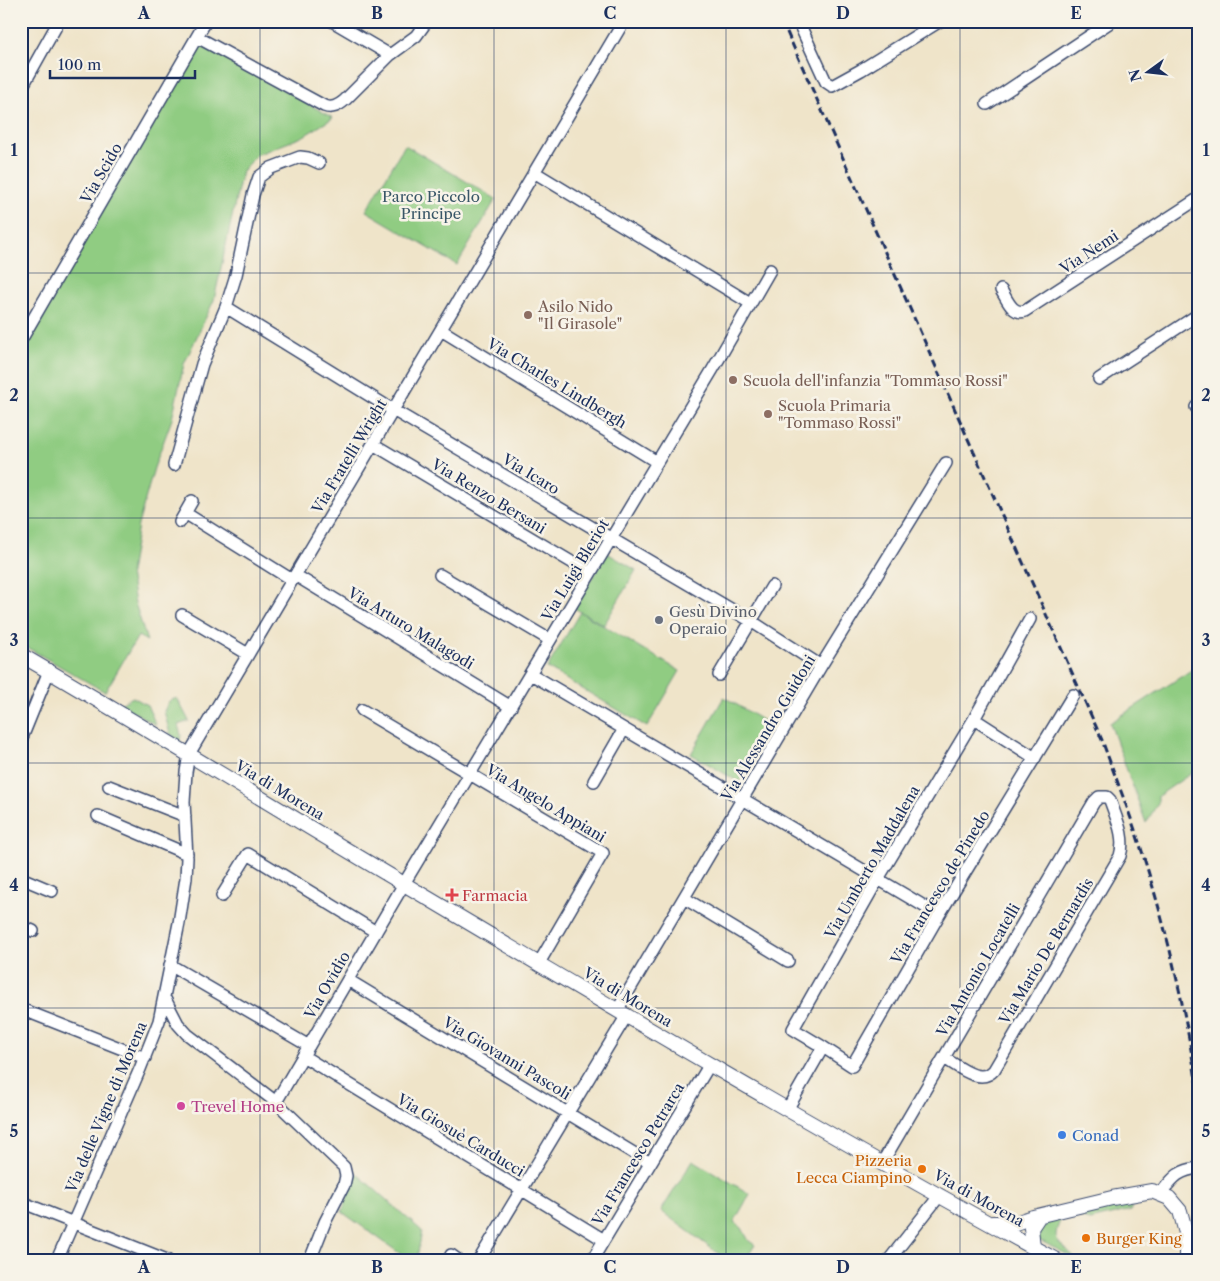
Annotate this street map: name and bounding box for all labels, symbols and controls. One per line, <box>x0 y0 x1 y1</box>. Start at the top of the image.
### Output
text: A <box>137 3 151 23</box>
text: B <box>371 3 383 23</box>
text: C <box>604 3 616 23</box>
text: D <box>836 3 850 23</box>
text: E <box>1070 3 1082 23</box>
scale bar <box>50 48 195 80</box>
north arrow <box>1122 48 1172 98</box>
text: 100 m <box>58 55 101 74</box>
text: N <box>1125 67 1146 84</box>
street label: Via Scido <box>76 139 126 208</box>
text: 1 <box>10 140 18 160</box>
text: 1 <box>1202 140 1210 160</box>
park label: Parco Piccolo Principe <box>382 187 480 223</box>
street label: Via Nemi <box>1055 226 1122 279</box>
place label: Asilo Nido "Il Girasole" <box>537 297 622 333</box>
marker: Asilo Nido "Il Girasole" <box>522 309 534 321</box>
street label: Via Charles Lindbergh <box>483 333 631 433</box>
place label: Scuola dell'infanzia "Tommaso Rossi" <box>743 371 1008 390</box>
marker: Scuola dell'infanzia "Tommaso Rossi" <box>727 374 739 386</box>
text: 2 <box>9 385 19 405</box>
text: 2 <box>1201 385 1211 405</box>
street label: Via Fratelli Wright <box>307 395 391 518</box>
place label: Scuola Primaria "Tommaso Rossi" <box>778 396 901 432</box>
marker: Scuola Primaria "Tommaso Rossi" <box>762 408 774 420</box>
street label: Via Icaro <box>498 449 563 499</box>
street label: Via Renzo Bersani <box>427 454 550 538</box>
street label: Via Luigi Bleriot <box>537 515 613 625</box>
street label: Via Arturo Malagodi <box>344 582 478 673</box>
place label: Gesù Divino Operaio <box>669 602 757 638</box>
marker: Gesù Divino Operaio <box>653 614 665 626</box>
text: 3 <box>9 630 19 650</box>
text: 3 <box>1201 630 1211 650</box>
street label: Via Alessandro Guidoni <box>716 651 819 806</box>
street label: Via di Morena <box>231 755 328 824</box>
street label: Via Angelo Appiani <box>482 759 610 846</box>
street label: Via Umberto Maddalena <box>820 782 924 943</box>
street label: Via Francesco de Pinedo <box>886 807 994 968</box>
street label: Via Mario De Bernardis <box>994 874 1097 1029</box>
text: 4 <box>9 875 19 895</box>
text: 4 <box>1201 875 1211 895</box>
place label: Farmacia <box>462 886 528 905</box>
marker: Farmacia <box>446 889 458 901</box>
street label: Via Antonio Locatelli <box>932 900 1024 1041</box>
street label: Via Ovidio <box>299 948 354 1023</box>
street label: Via di Morena <box>579 962 676 1031</box>
street label: Via Giovanni Pascoli <box>439 1012 575 1104</box>
street label: Via delle Vigne di Morena <box>61 1019 151 1196</box>
street label: Via Francesco Petrarca <box>587 1079 688 1230</box>
street label: Via Giosuè Carducci <box>393 1089 529 1181</box>
place label: Trevel Home <box>191 1097 284 1116</box>
marker: Trevel Home <box>175 1100 187 1112</box>
text: 5 <box>10 1121 19 1141</box>
text: 5 <box>1202 1121 1211 1141</box>
place label: Conad <box>1072 1126 1119 1145</box>
marker: Conad <box>1056 1129 1068 1141</box>
place label: Pizzeria Lecca Ciampino <box>796 1151 912 1187</box>
marker: Pizzeria Lecca Ciampino <box>916 1163 928 1175</box>
street label: Via di Morena <box>930 1165 1028 1231</box>
place label: Burger King <box>1096 1229 1182 1248</box>
marker: Burger King <box>1080 1232 1092 1244</box>
text: A <box>137 1257 151 1277</box>
text: B <box>371 1257 383 1277</box>
text: C <box>604 1257 616 1277</box>
text: D <box>836 1257 850 1277</box>
text: E <box>1070 1257 1082 1277</box>

